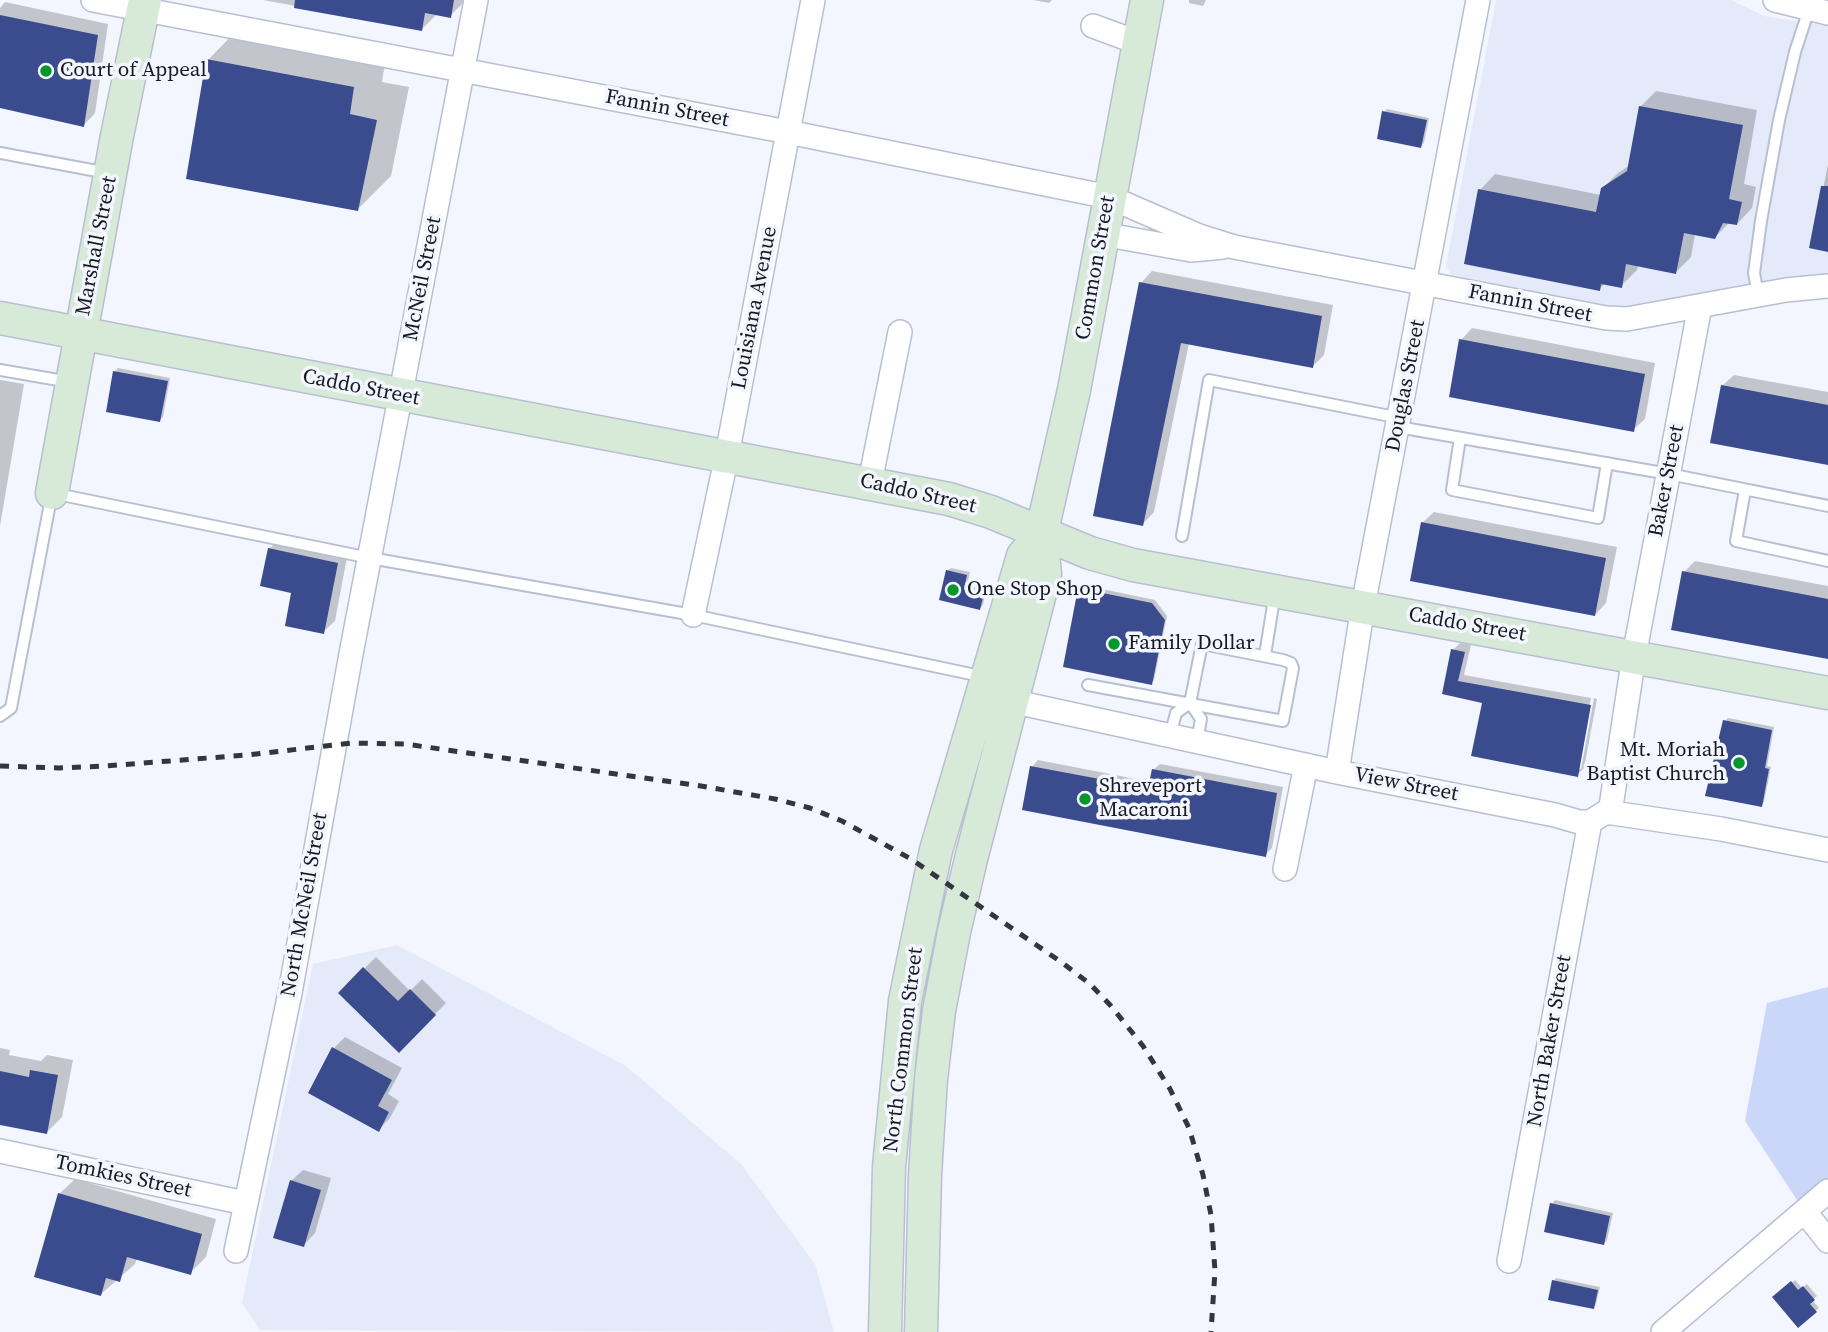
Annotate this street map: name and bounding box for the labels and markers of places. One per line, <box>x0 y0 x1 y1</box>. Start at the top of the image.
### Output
place label: Court of Appeal <box>60 58 207 84</box>
marker: Court of Appeal <box>38 63 54 79</box>
place label: One Stop Shop <box>967 577 1103 603</box>
marker: One Stop Shop <box>945 582 961 598</box>
place label: Family Dollar <box>1128 631 1255 657</box>
marker: Family Dollar <box>1106 636 1122 652</box>
place label: Mt. Moriah Baptist Church <box>1586 738 1725 788</box>
marker: Mt. Moriah Baptist Church <box>1731 755 1747 771</box>
place label: Shreveport Macaroni <box>1099 774 1202 824</box>
marker: Shreveport Macaroni <box>1077 791 1093 807</box>

